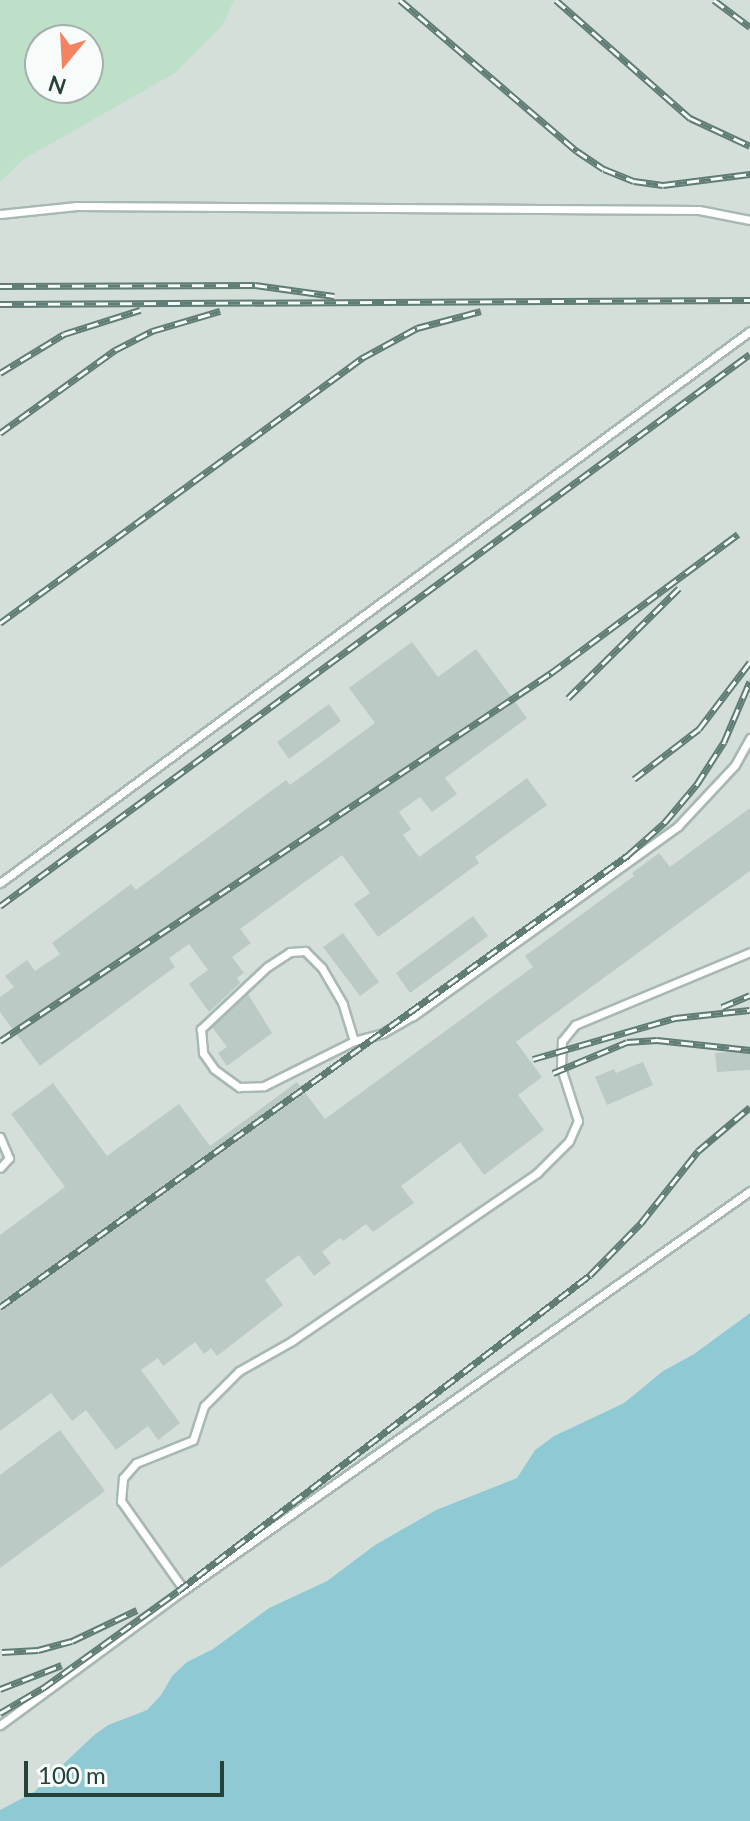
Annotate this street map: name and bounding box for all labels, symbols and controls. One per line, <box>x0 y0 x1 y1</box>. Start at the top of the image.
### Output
north arrow <box>24 24 104 104</box>
text: N <box>45 70 69 101</box>
scale bar <box>28 1745 228 1795</box>
text: 100 m <box>38 1760 106 1789</box>

